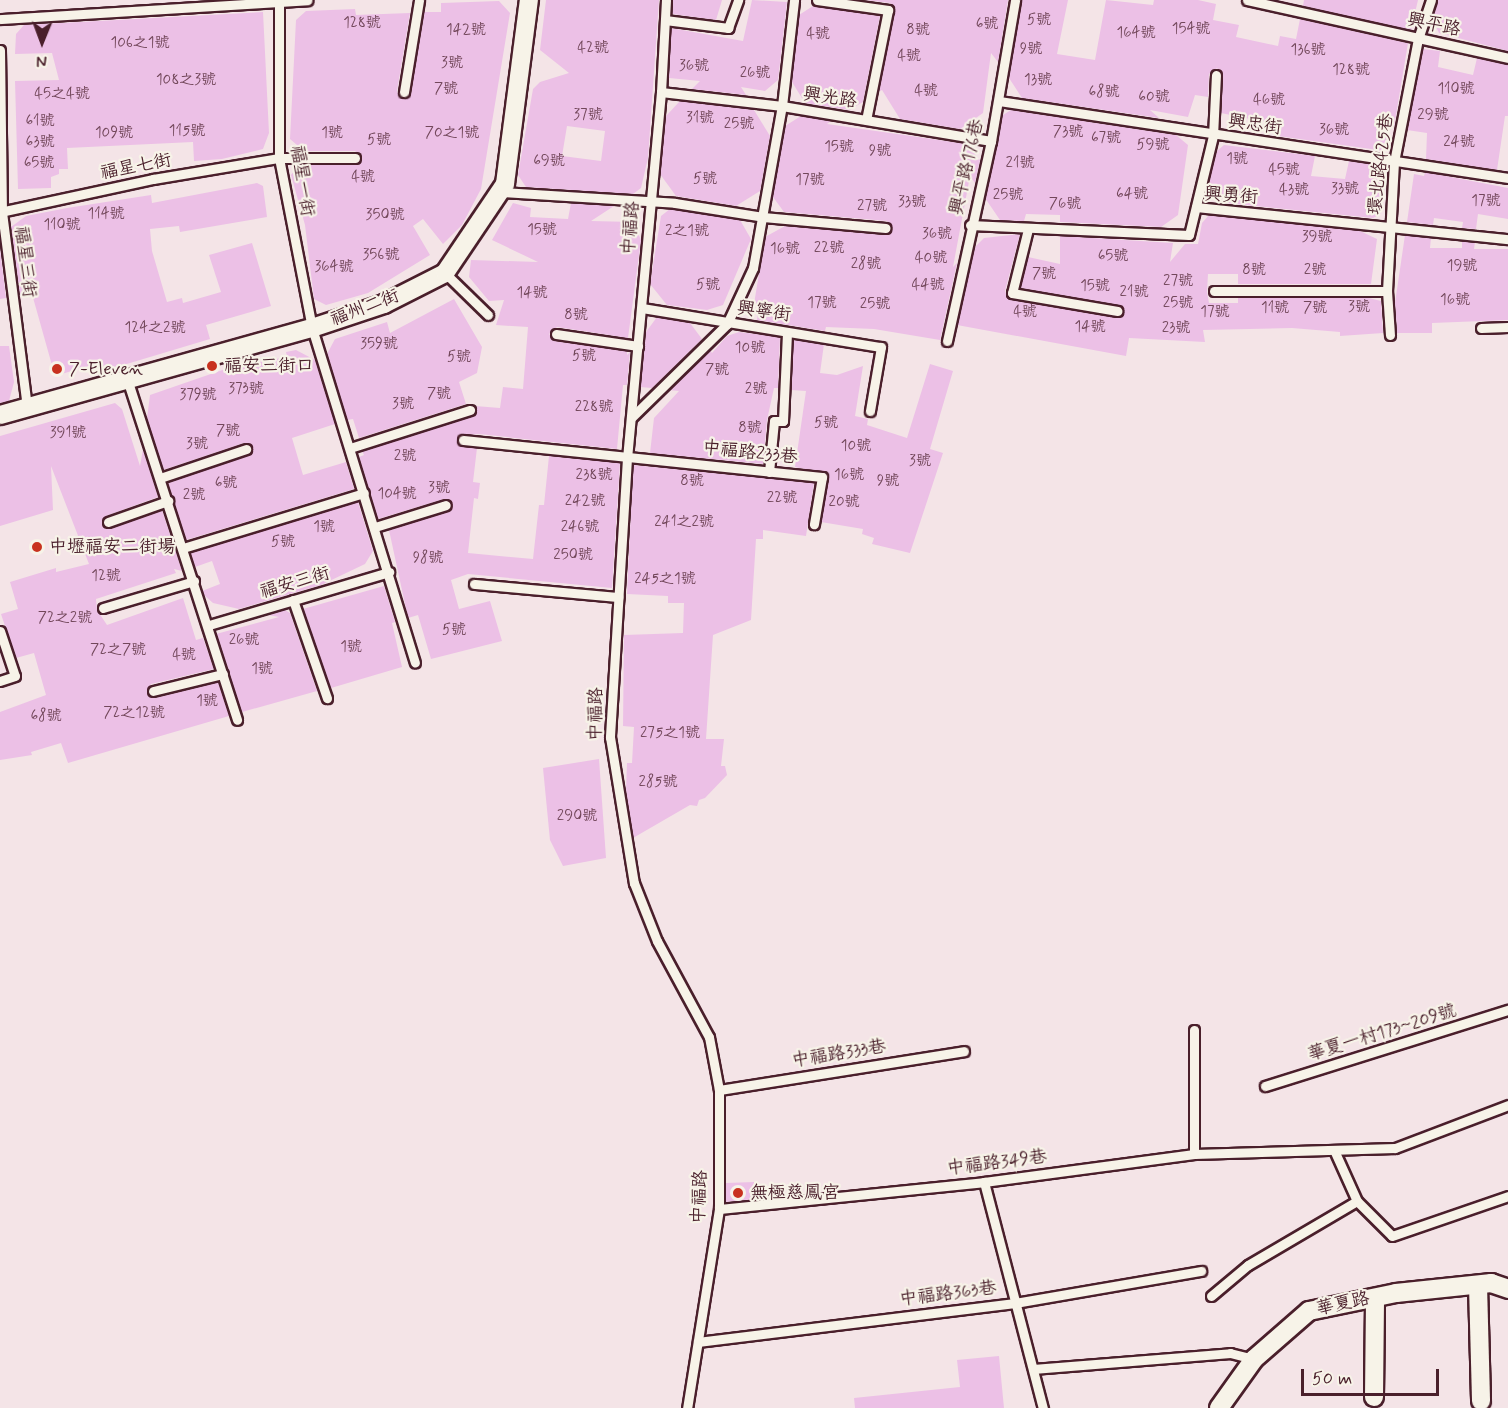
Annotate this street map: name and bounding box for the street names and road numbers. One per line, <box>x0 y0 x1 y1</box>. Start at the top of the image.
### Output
street label: 興平路 <box>1405 9 1463 41</box>
street label: 興光路 <box>802 83 858 113</box>
street label: 興忠街 <box>1227 111 1283 139</box>
street label: 環北路425巷 <box>1364 112 1398 216</box>
street label: 興平路176巷 <box>946 117 988 217</box>
street label: 福星一街 <box>286 144 318 218</box>
street label: 福星七街 <box>99 150 173 184</box>
street label: 興勇街 <box>1203 183 1259 209</box>
street label: 中福路 <box>618 200 644 256</box>
street label: 福星三街 <box>10 225 40 299</box>
street label: 福州二街 <box>328 285 402 331</box>
street label: 興寧街 <box>736 298 792 326</box>
street label: 中福路233巷 <box>701 437 799 469</box>
street label: 福安三街 <box>257 563 333 603</box>
street label: 中福路 <box>585 687 607 741</box>
street label: 華夏一村173~209號 <box>1305 1000 1459 1066</box>
street label: 中福路333巷 <box>790 1036 888 1072</box>
street label: 中福路349巷 <box>946 1146 1048 1180</box>
street label: 中福路 <box>688 1169 712 1225</box>
street label: 中福路363巷 <box>898 1277 998 1311</box>
street label: 華夏路 <box>1314 1288 1372 1320</box>

